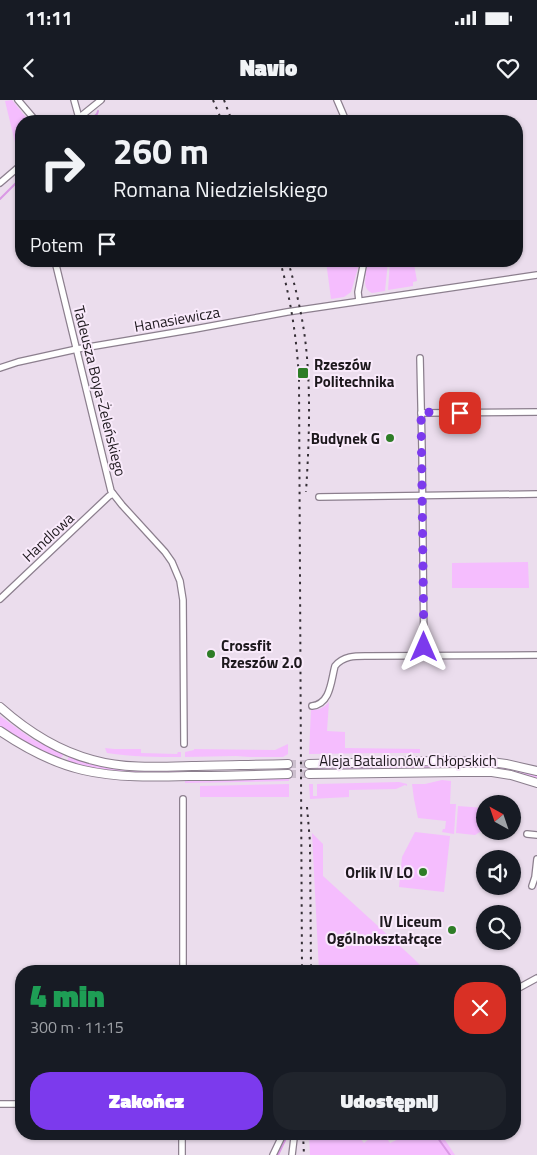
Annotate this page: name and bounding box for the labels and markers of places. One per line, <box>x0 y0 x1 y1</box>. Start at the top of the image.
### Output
place label: Rzeszów Politechnika <box>314 353 395 393</box>
marker: Rzeszów Politechnika <box>296 366 310 380</box>
pin <box>439 392 481 434</box>
place label: Budynek G <box>311 427 380 450</box>
marker: Budynek G <box>384 432 396 444</box>
place label: Crossfit Rzeszów 2.0 <box>221 634 303 674</box>
marker: Crossfit Rzeszów 2.0 <box>205 648 217 660</box>
place label: Orlik IV LO <box>345 861 413 884</box>
marker: Orlik IV LO <box>417 866 429 878</box>
place label: IV Liceum Ogólnokształcące <box>327 910 442 950</box>
marker: IV Liceum Ogólnokształcące <box>446 924 458 936</box>

